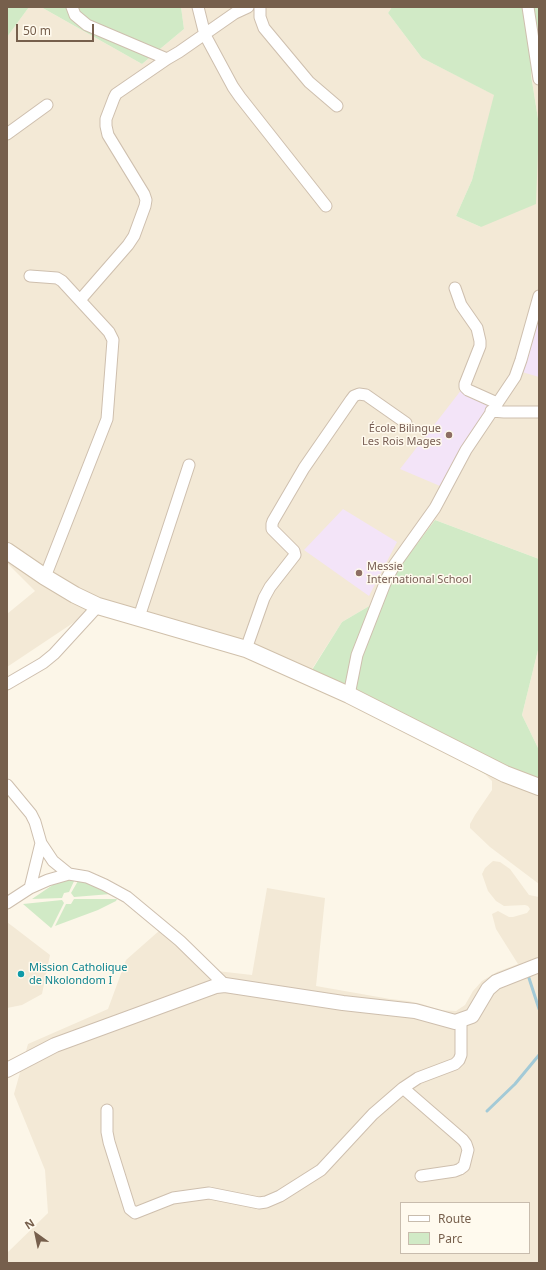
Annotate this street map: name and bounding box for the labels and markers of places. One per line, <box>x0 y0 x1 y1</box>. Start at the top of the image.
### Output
place label: École Bilingue Les Rois Mages <box>362 422 441 448</box>
marker: École Bilingue Les Rois Mages <box>444 430 454 440</box>
place label: Messie International School <box>367 560 472 586</box>
marker: Messie International School <box>354 568 364 578</box>
place label: Mission Catholique de Nkolondom I <box>29 961 127 987</box>
marker: Mission Catholique de Nkolondom I <box>16 969 26 979</box>

